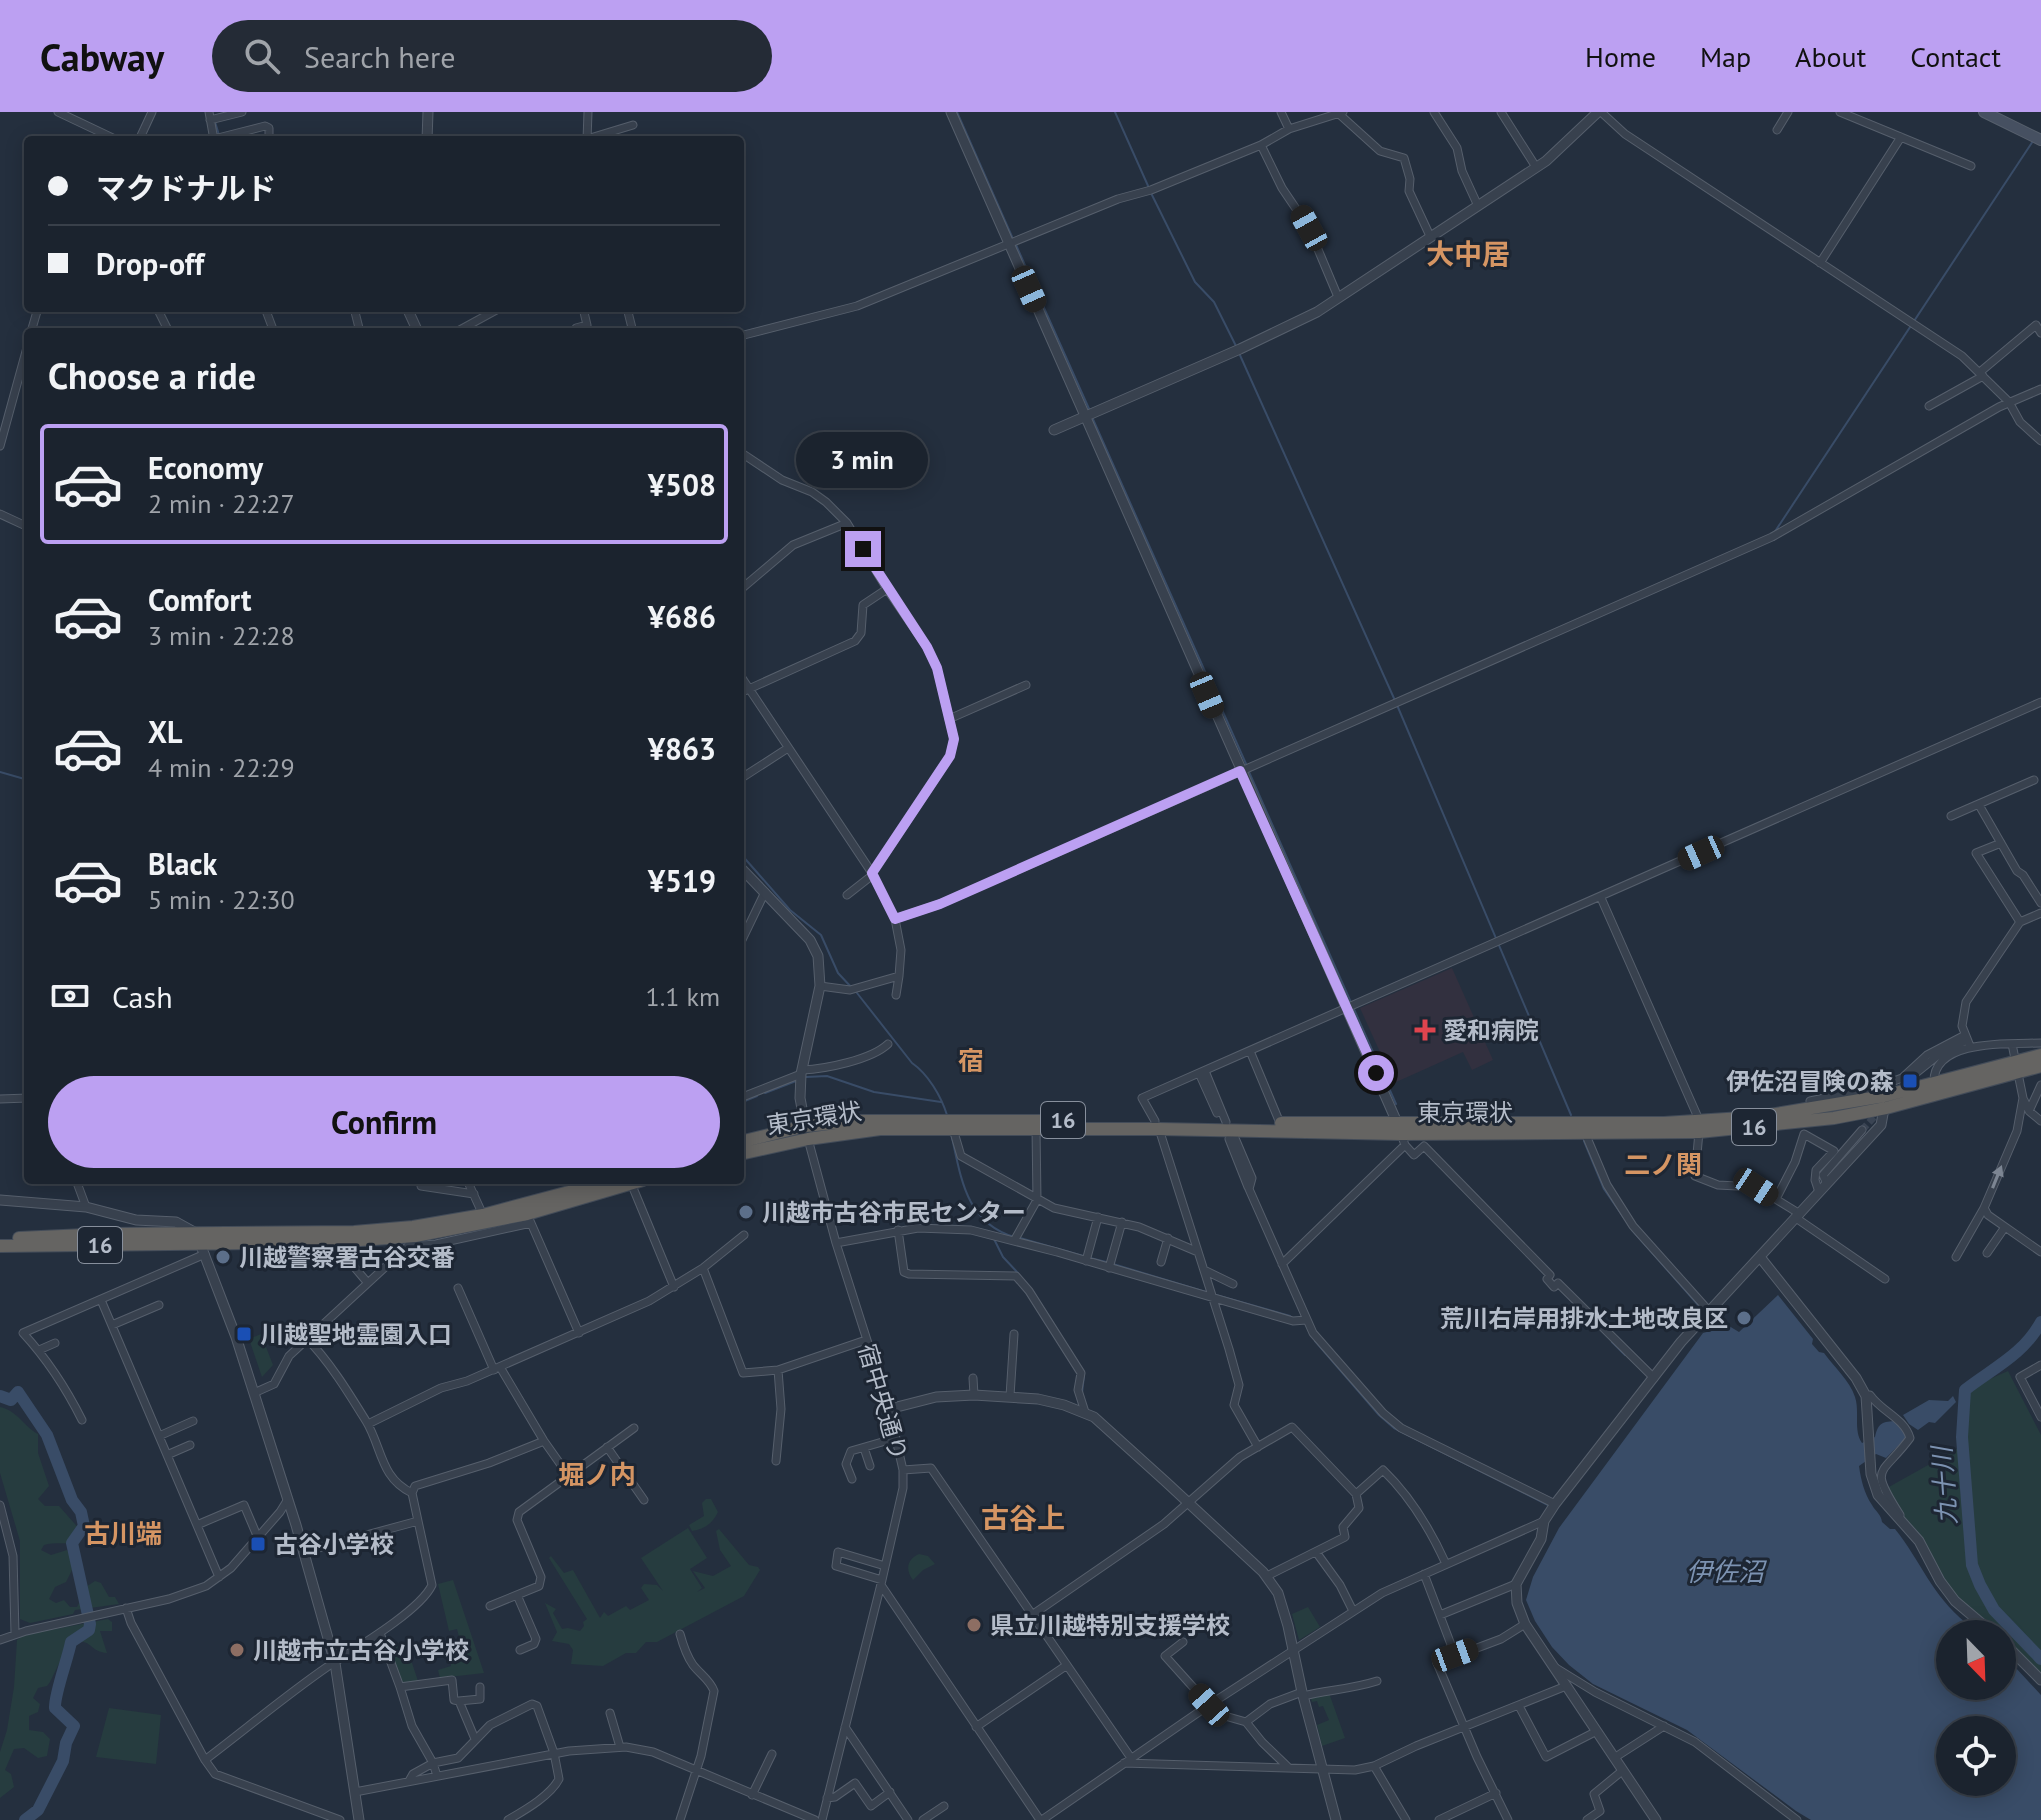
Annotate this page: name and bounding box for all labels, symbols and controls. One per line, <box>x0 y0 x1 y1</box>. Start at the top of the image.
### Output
search box <box>212 20 772 92</box>
text: Cabway <box>40 32 164 81</box>
icon: search <box>240 34 284 78</box>
text: Search here <box>304 37 455 76</box>
text: Home <box>1585 38 1656 75</box>
text: Map <box>1700 38 1751 75</box>
text: About <box>1795 38 1866 75</box>
text: Contact <box>1910 38 2001 75</box>
text: マクドナルド <box>96 168 276 207</box>
car <box>1287 201 1331 255</box>
district label: 大中居 <box>1426 235 1510 272</box>
text: Drop-off <box>96 244 204 283</box>
car <box>1008 262 1050 316</box>
text: Choose a ride <box>48 352 256 399</box>
callout: 3 min <box>797 433 929 489</box>
text: 3 min <box>830 443 894 476</box>
icon: car <box>52 448 124 520</box>
text: Economy <box>148 448 263 487</box>
text: ¥508 <box>648 465 716 504</box>
text: 2 min · 22:27 <box>148 487 295 520</box>
route end <box>845 531 881 567</box>
icon: car <box>52 580 124 652</box>
text: Comfort <box>148 580 251 619</box>
text: ¥686 <box>648 597 716 636</box>
text: 3 min · 22:28 <box>148 619 295 652</box>
car <box>1187 668 1227 722</box>
icon: car <box>52 712 124 784</box>
text: XL <box>148 712 182 751</box>
text: ¥863 <box>648 729 716 768</box>
text: 4 min · 22:29 <box>148 751 295 784</box>
car <box>1674 832 1728 874</box>
icon: car <box>52 844 124 916</box>
text: Black <box>148 844 217 883</box>
text: ¥519 <box>648 861 716 900</box>
text: 5 min · 22:30 <box>148 883 295 916</box>
icon: cash <box>48 974 92 1018</box>
text: Cash <box>112 977 173 1016</box>
text: 1.1 km <box>646 980 720 1013</box>
place label: 愛和病院 <box>1443 1015 1539 1046</box>
marker: 愛和病院 <box>1414 1019 1436 1041</box>
district label: 宿 <box>958 1044 984 1077</box>
route start <box>1358 1055 1394 1091</box>
place label: 伊佐沼冒険の森 <box>1726 1066 1894 1097</box>
marker: 伊佐沼冒険の森 <box>1901 1072 1919 1090</box>
button: Confirm <box>48 1076 720 1168</box>
street label: 東京環状 <box>764 1095 864 1141</box>
street label: 東京環状 <box>1417 1097 1513 1128</box>
road number: 16 <box>1041 1102 1085 1138</box>
road number: 16 <box>1732 1109 1776 1145</box>
district label: 二ノ関 <box>1624 1148 1702 1181</box>
car <box>1729 1164 1783 1210</box>
one-way arrow <box>1990 1165 2003 1189</box>
place label: 川越市古谷市民センター <box>762 1197 1026 1228</box>
marker: 川越市古谷市民センター <box>737 1203 755 1221</box>
road number: 16 <box>78 1227 122 1263</box>
place label: 川越警察署古谷交番 <box>239 1242 455 1273</box>
marker: 川越警察署古谷交番 <box>214 1248 232 1266</box>
place label: 荒川右岸用排水土地改良区 <box>1440 1303 1728 1334</box>
marker: 荒川右岸用排水土地改良区 <box>1735 1309 1753 1327</box>
place label: 川越聖地霊園入口 <box>260 1319 452 1350</box>
marker: 川越聖地霊園入口 <box>235 1325 253 1343</box>
street label: 宿中央通り <box>852 1340 914 1464</box>
water label: 九十川 <box>1925 1443 1963 1526</box>
district label: 堀ノ内 <box>558 1458 636 1491</box>
district label: 古谷上 <box>981 1499 1065 1536</box>
district label: 古川端 <box>84 1517 162 1550</box>
place label: 古谷小学校 <box>274 1529 394 1560</box>
marker: 古谷小学校 <box>249 1535 267 1553</box>
water label: 伊佐沼 <box>1686 1555 1768 1588</box>
place label: 県立川越特別支援学校 <box>990 1610 1230 1641</box>
marker: 県立川越特別支援学校 <box>965 1616 983 1634</box>
north arrow <box>1936 1620 2016 1700</box>
map controls <box>1936 1620 2016 1796</box>
place label: 川越市立古谷小学校 <box>253 1635 469 1666</box>
car <box>1428 1636 1482 1674</box>
marker: 川越市立古谷小学校 <box>228 1641 246 1659</box>
car <box>1184 1679 1234 1731</box>
button: locate <box>1936 1716 2016 1796</box>

